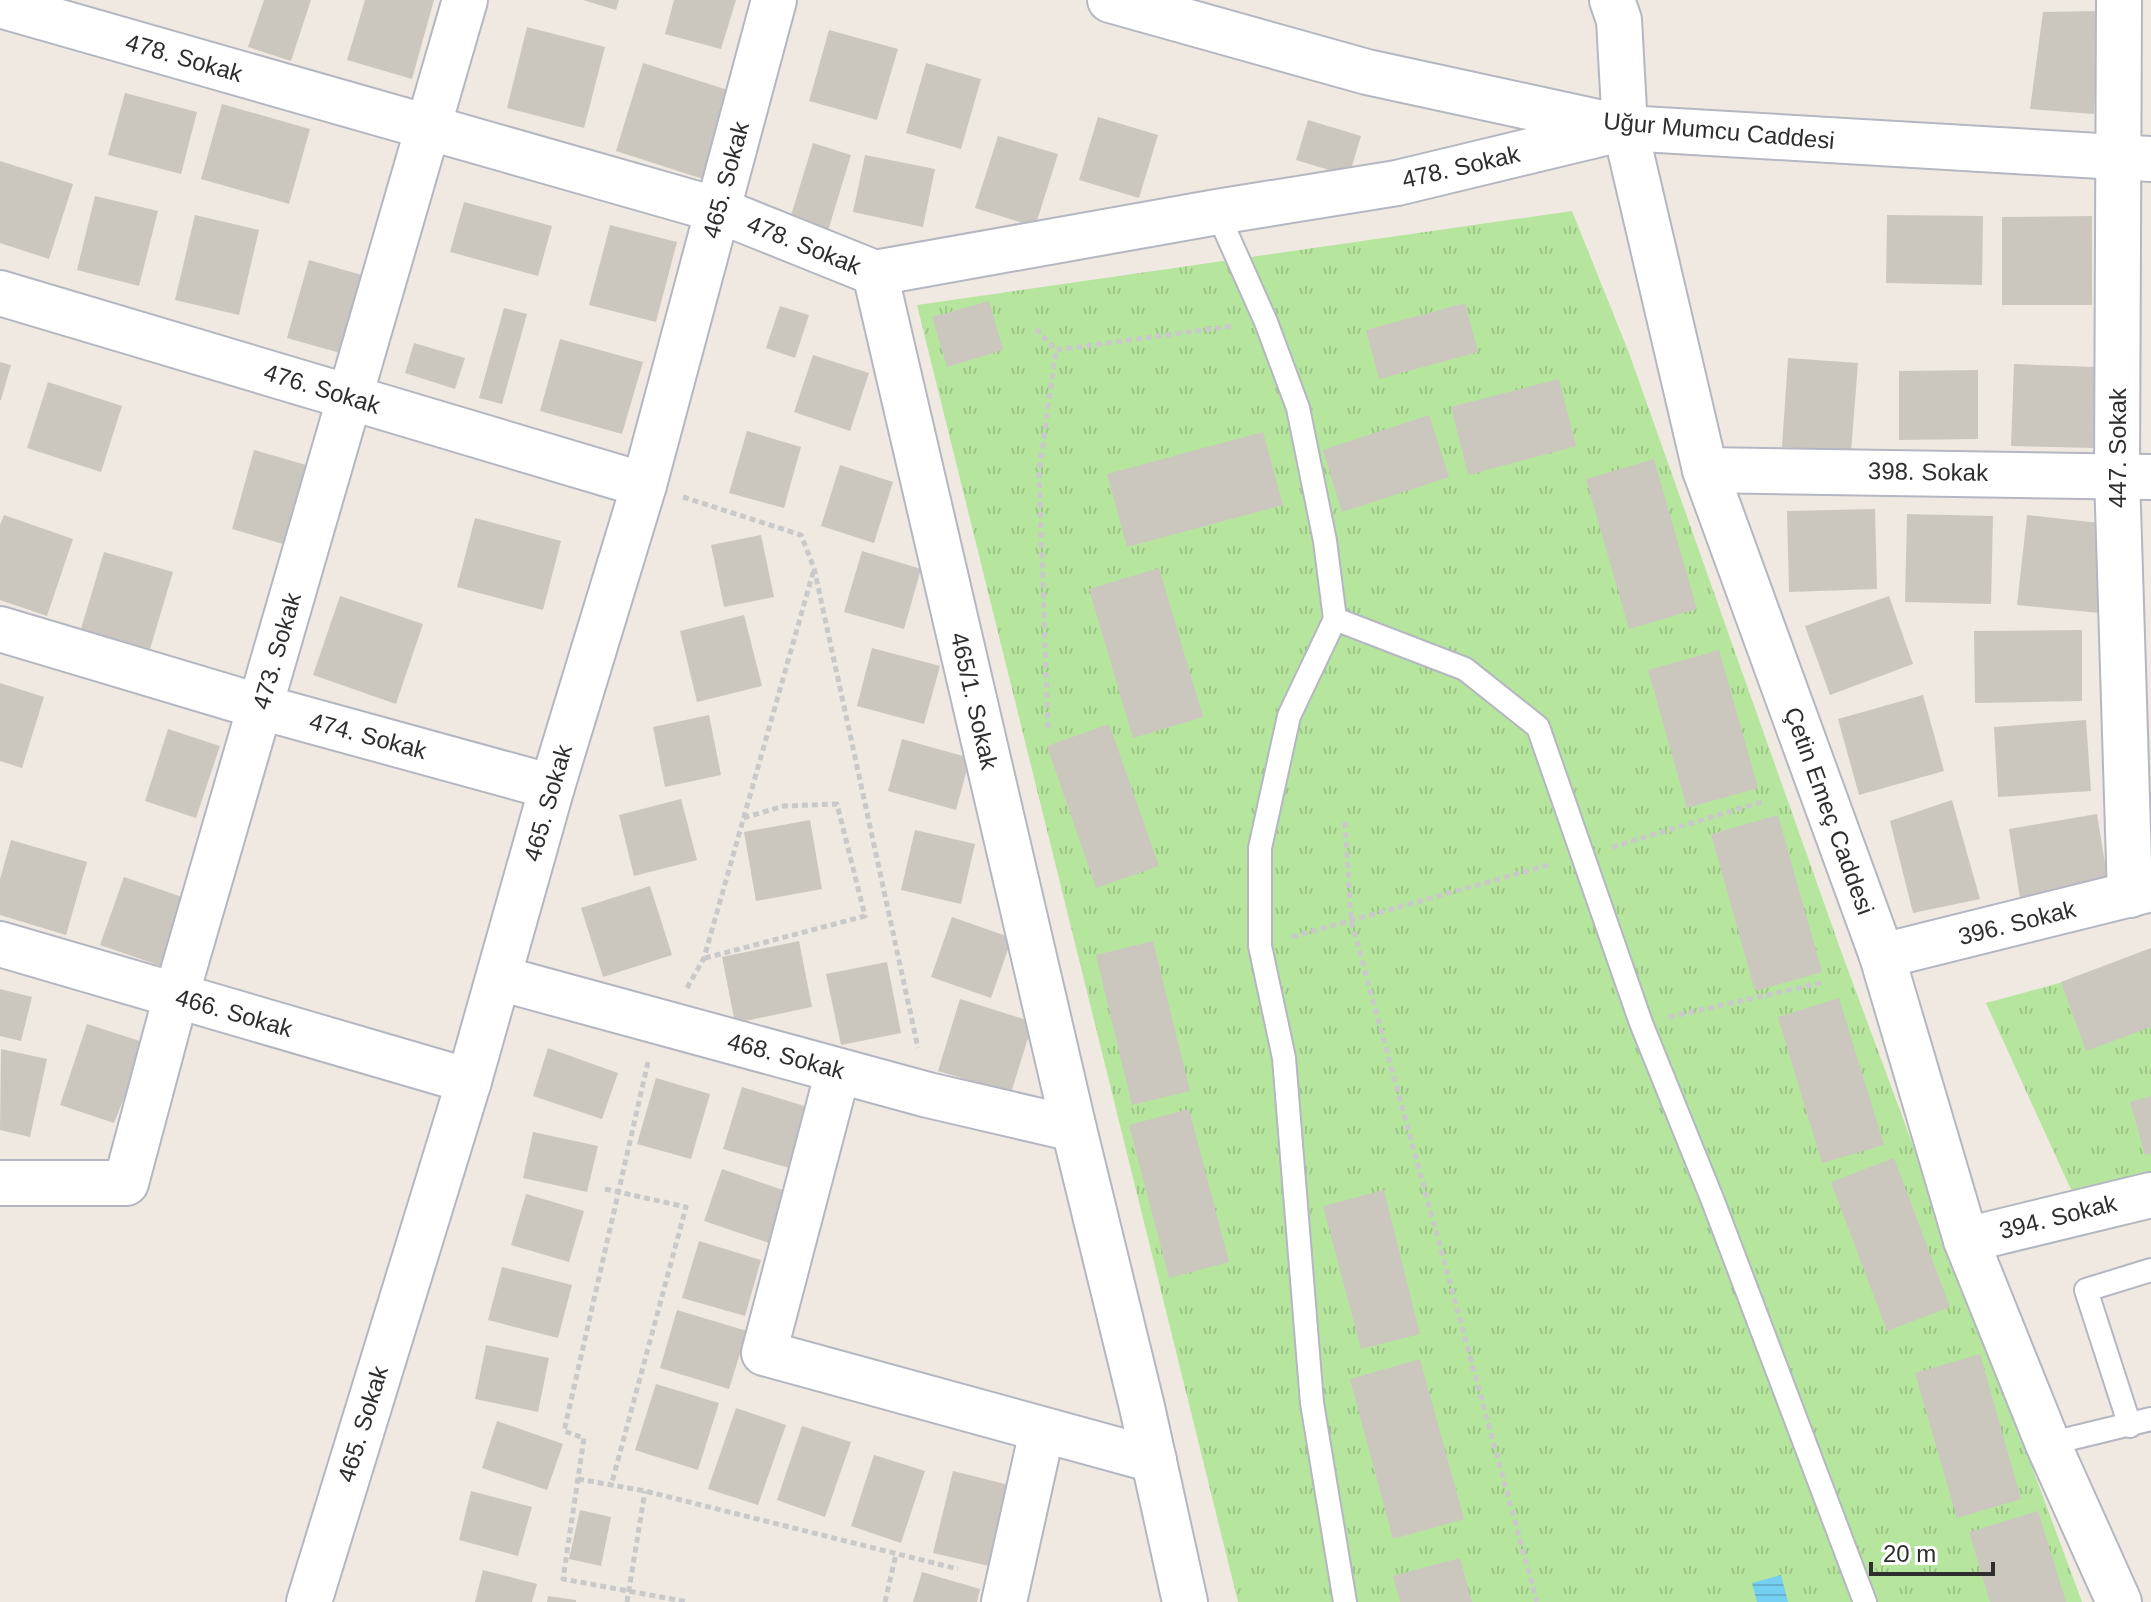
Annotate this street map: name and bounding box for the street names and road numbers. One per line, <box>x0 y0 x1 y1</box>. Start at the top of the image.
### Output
street label: 478. Sokak <box>123 28 247 87</box>
street label: Uğur Mumcu Caddesi <box>1602 107 1836 154</box>
street label: 465. Sokak <box>697 117 754 241</box>
street label: 478. Sokak <box>1399 140 1523 193</box>
street label: 478. Sokak <box>743 210 866 280</box>
street label: 476. Sokak <box>261 358 384 419</box>
street label: 447. Sokak <box>2104 387 2131 508</box>
street label: 398. Sokak <box>1868 457 1989 486</box>
street label: 473. Sokak <box>247 588 306 712</box>
street label: 465/1. Sokak <box>946 630 1004 773</box>
street label: Çetin Emeç Caddesi <box>1779 703 1880 918</box>
street label: 474. Sokak <box>307 707 431 764</box>
street label: 465. Sokak <box>518 740 577 864</box>
street label: 396. Sokak <box>1955 895 2079 950</box>
street label: 466. Sokak <box>173 983 297 1042</box>
street label: 468. Sokak <box>725 1027 849 1084</box>
street label: 394. Sokak <box>1996 1189 2120 1244</box>
street label: 465. Sokak <box>332 1362 393 1485</box>

